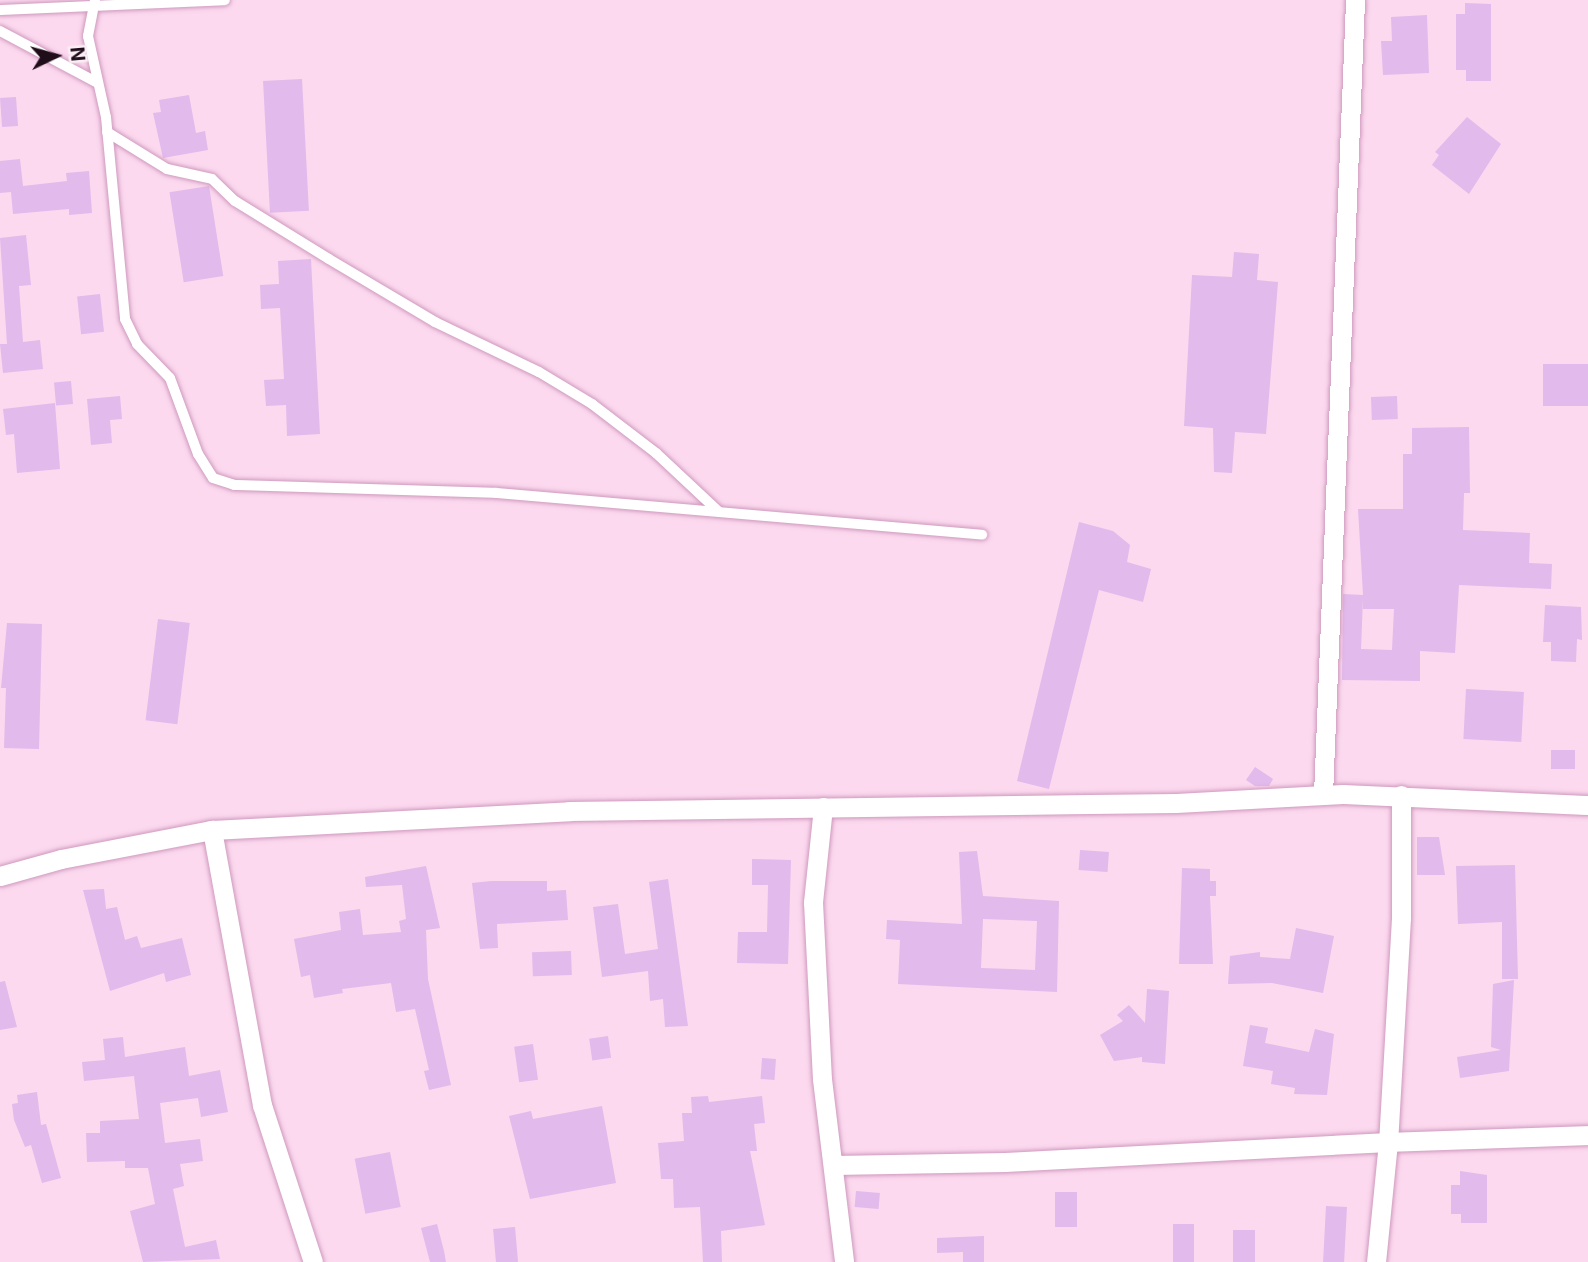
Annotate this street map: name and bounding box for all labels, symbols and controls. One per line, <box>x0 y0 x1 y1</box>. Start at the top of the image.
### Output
north arrow <box>21 21 91 91</box>
text: N <box>65 46 90 62</box>

